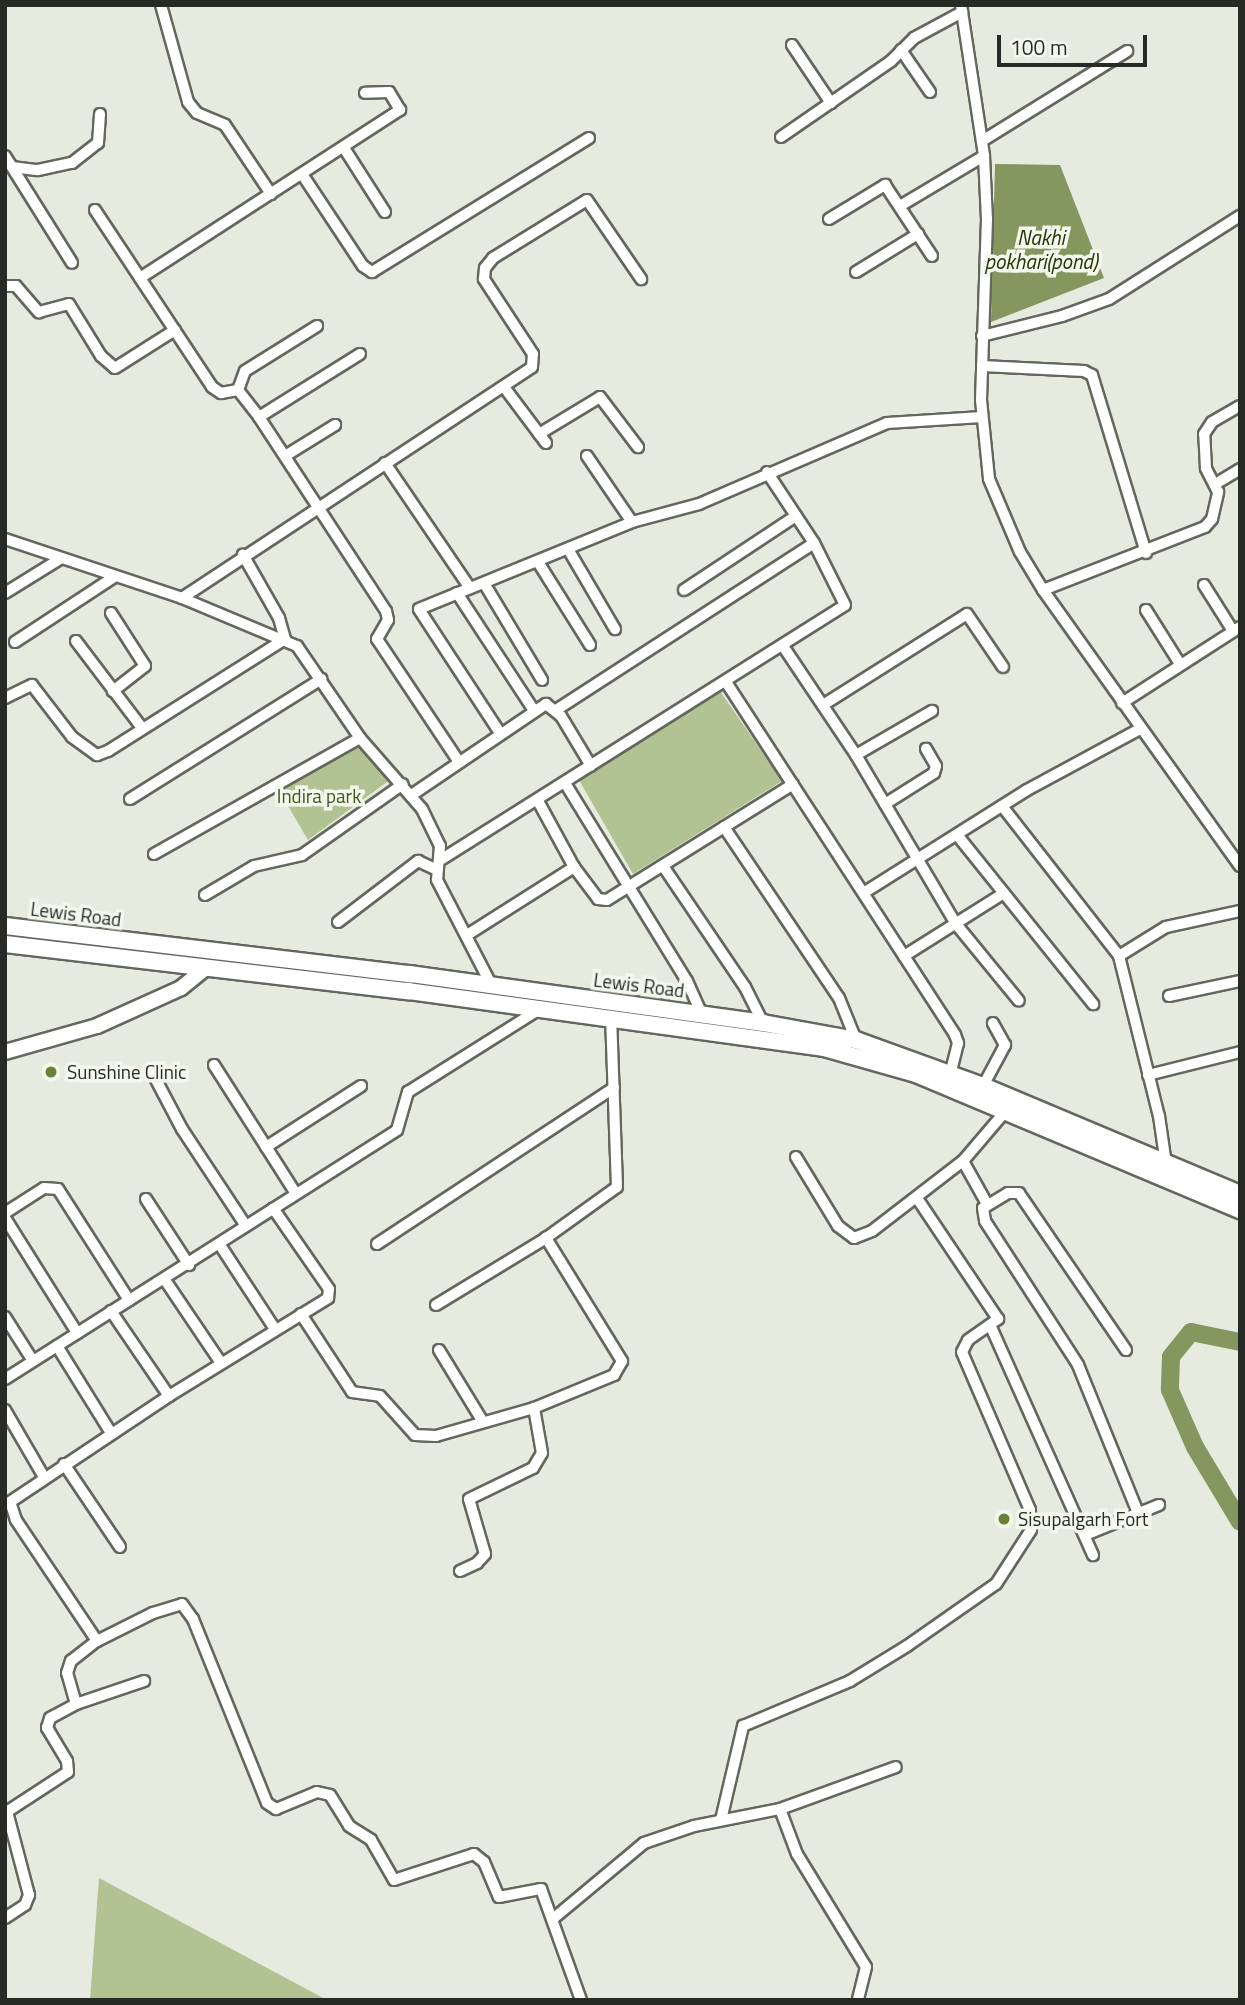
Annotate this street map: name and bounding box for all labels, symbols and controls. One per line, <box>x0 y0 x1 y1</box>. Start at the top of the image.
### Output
scale bar <box>1000 21 1150 65</box>
text: 100 m <box>1010 31 1067 63</box>
water label: Nakhi pokhari(pond) <box>984 224 1098 274</box>
park label: Indira park <box>277 785 361 807</box>
street label: Lewis Road <box>29 897 123 931</box>
street label: Lewis Road <box>592 968 686 1002</box>
place label: Sunshine Clinic <box>67 1061 186 1083</box>
marker: Sunshine Clinic <box>41 1062 61 1082</box>
place label: Sisupalgarh Fort <box>1018 1508 1148 1530</box>
marker: Sisupalgarh Fort <box>996 1511 1012 1527</box>

